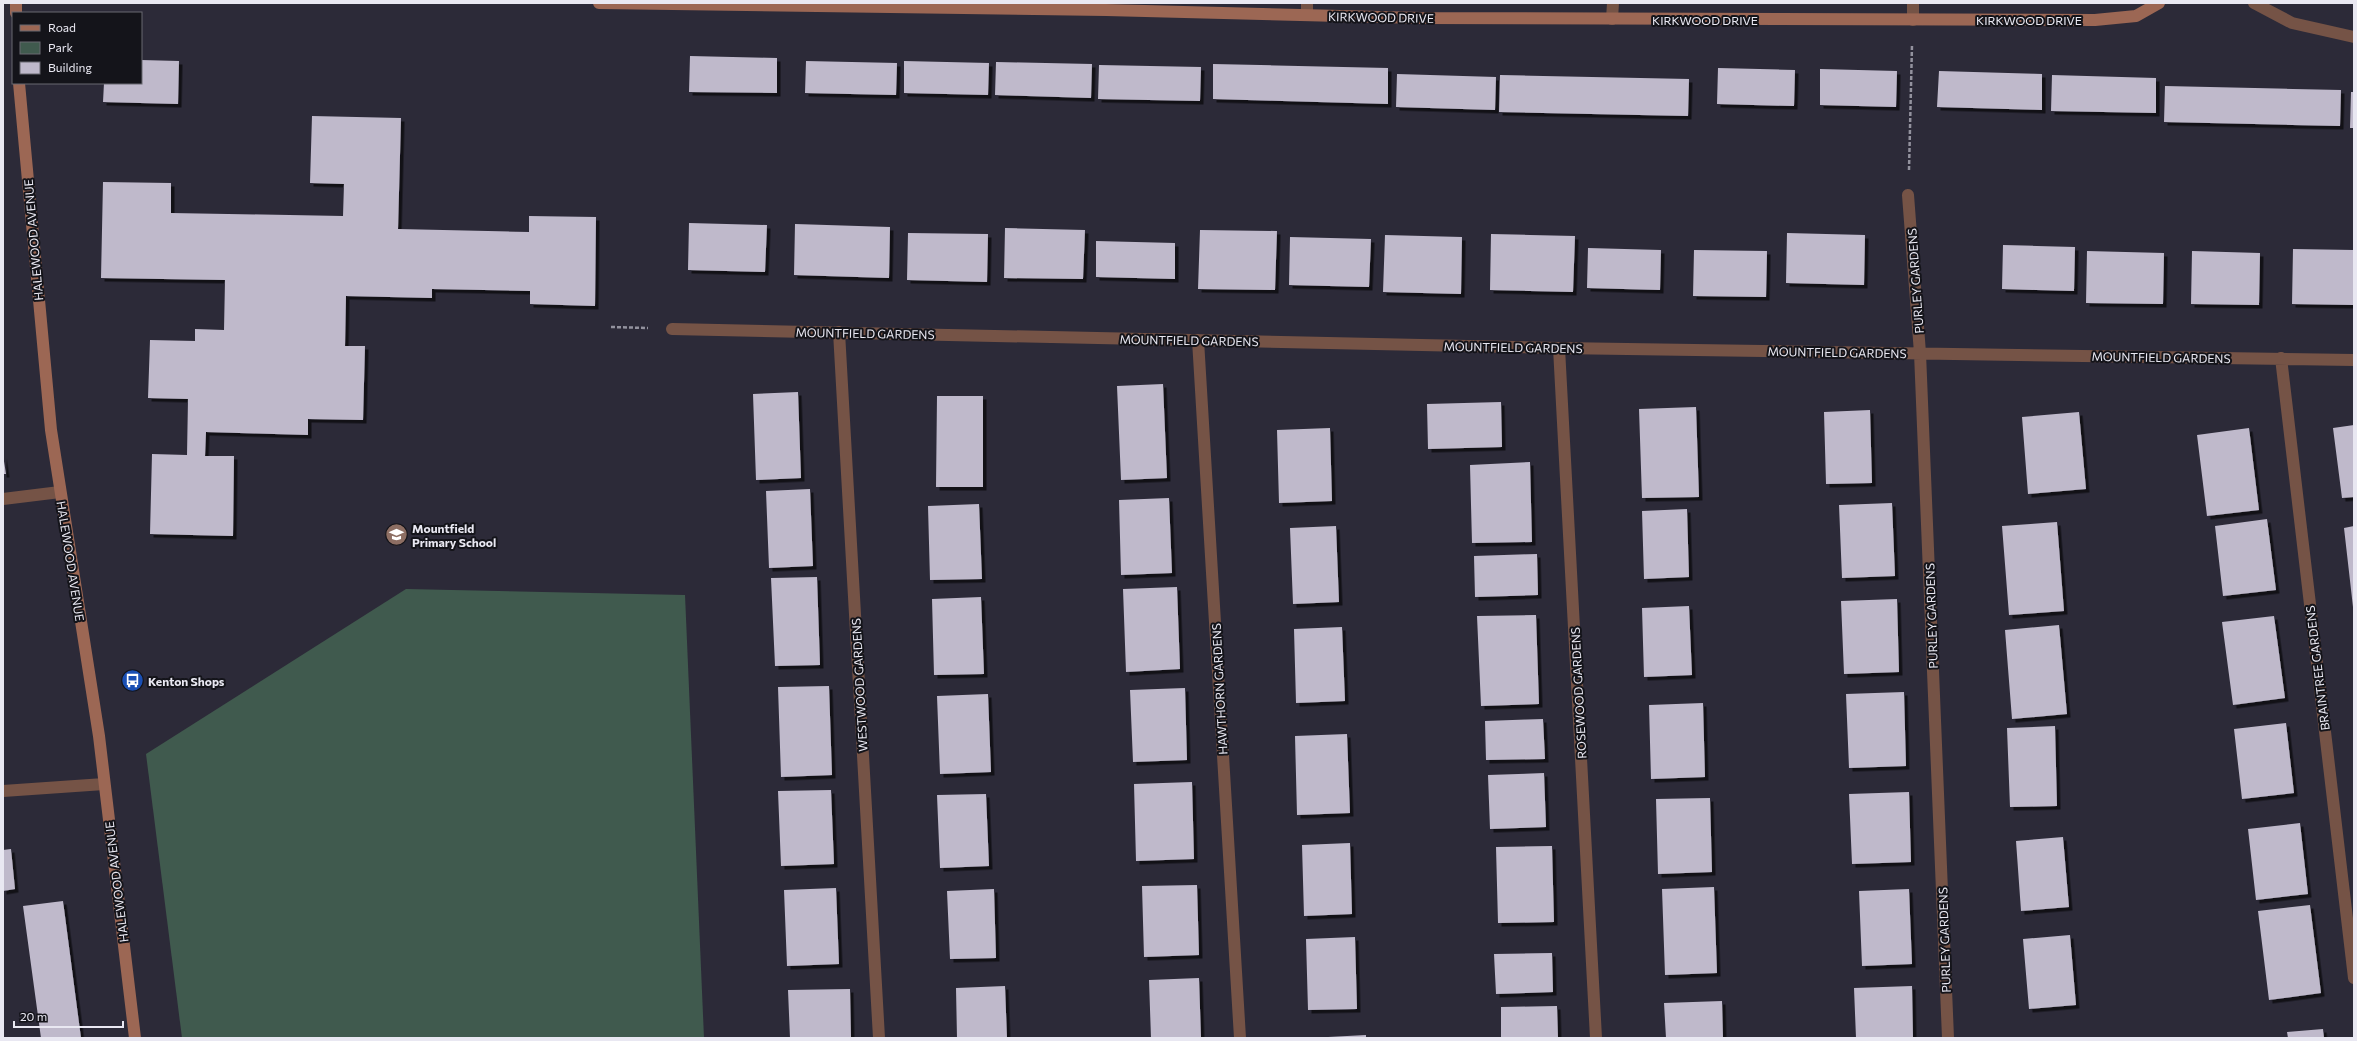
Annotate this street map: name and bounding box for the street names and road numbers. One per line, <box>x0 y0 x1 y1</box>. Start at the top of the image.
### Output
street label: KIRKWOOD DRIVE <box>1328 9 1434 25</box>
street label: KIRKWOOD DRIVE <box>1652 13 1758 27</box>
street label: KIRKWOOD DRIVE <box>1976 13 2082 27</box>
street label: HALEWOOD AVENUE <box>21 179 45 301</box>
street label: PURLEY GARDENS <box>1904 228 1926 334</box>
street label: MOUNTFIELD GARDENS <box>795 325 935 341</box>
street label: MOUNTFIELD GARDENS <box>1119 332 1259 348</box>
street label: MOUNTFIELD GARDENS <box>1443 339 1583 355</box>
street label: MOUNTFIELD GARDENS <box>1767 344 1907 360</box>
street label: MOUNTFIELD GARDENS <box>2091 349 2231 365</box>
street label: HALEWOOD AVENUE <box>55 500 87 622</box>
street label: PURLEY GARDENS <box>1922 563 1940 669</box>
street label: BRAINTREE GARDENS <box>2302 605 2332 731</box>
street label: WESTWOOD GARDENS <box>849 618 869 752</box>
street label: HAWTHORN GARDENS <box>1209 623 1229 755</box>
street label: ROSEWOOD GARDENS <box>1568 627 1588 759</box>
street label: HALEWOOD AVENUE <box>102 821 130 943</box>
street label: PURLEY GARDENS <box>1935 887 1953 993</box>

